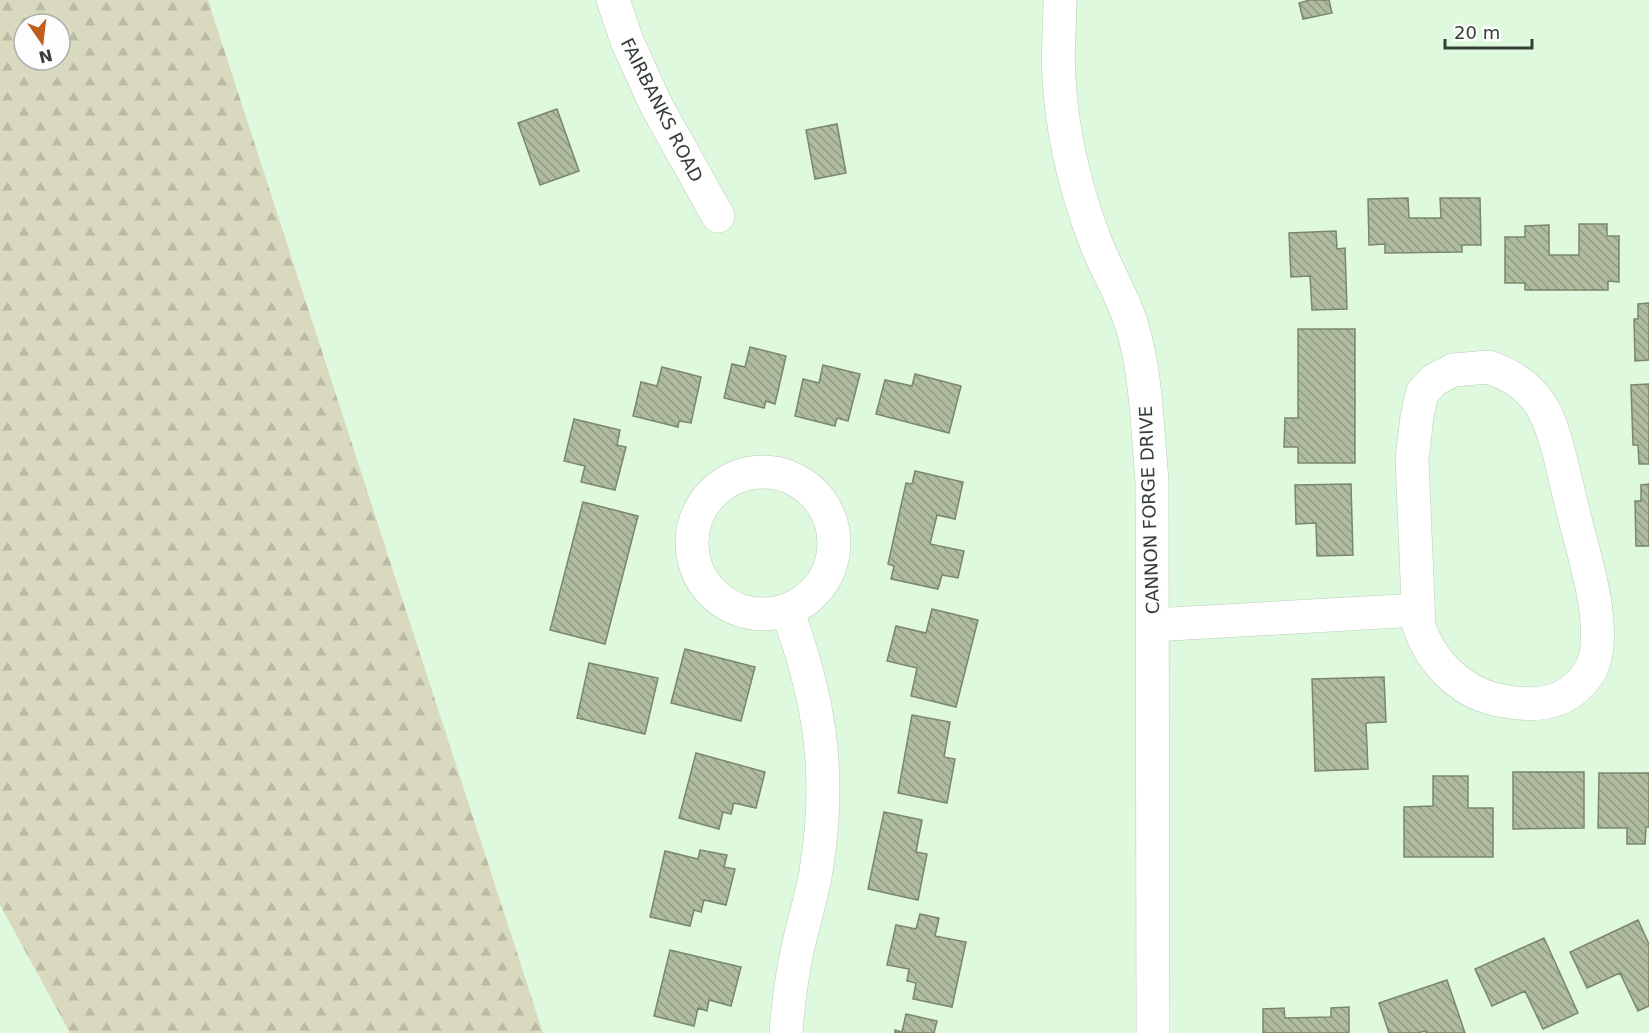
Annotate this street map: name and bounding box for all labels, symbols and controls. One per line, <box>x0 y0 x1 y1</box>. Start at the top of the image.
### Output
north arrow <box>12 12 72 72</box>
scale bar <box>1445 12 1532 50</box>
text: 20 m <box>1454 22 1500 43</box>
street label: FAIRBANKS ROAD <box>617 35 707 185</box>
text: N <box>37 45 54 67</box>
street label: CANNON FORGE DRIVE <box>1135 405 1163 615</box>

